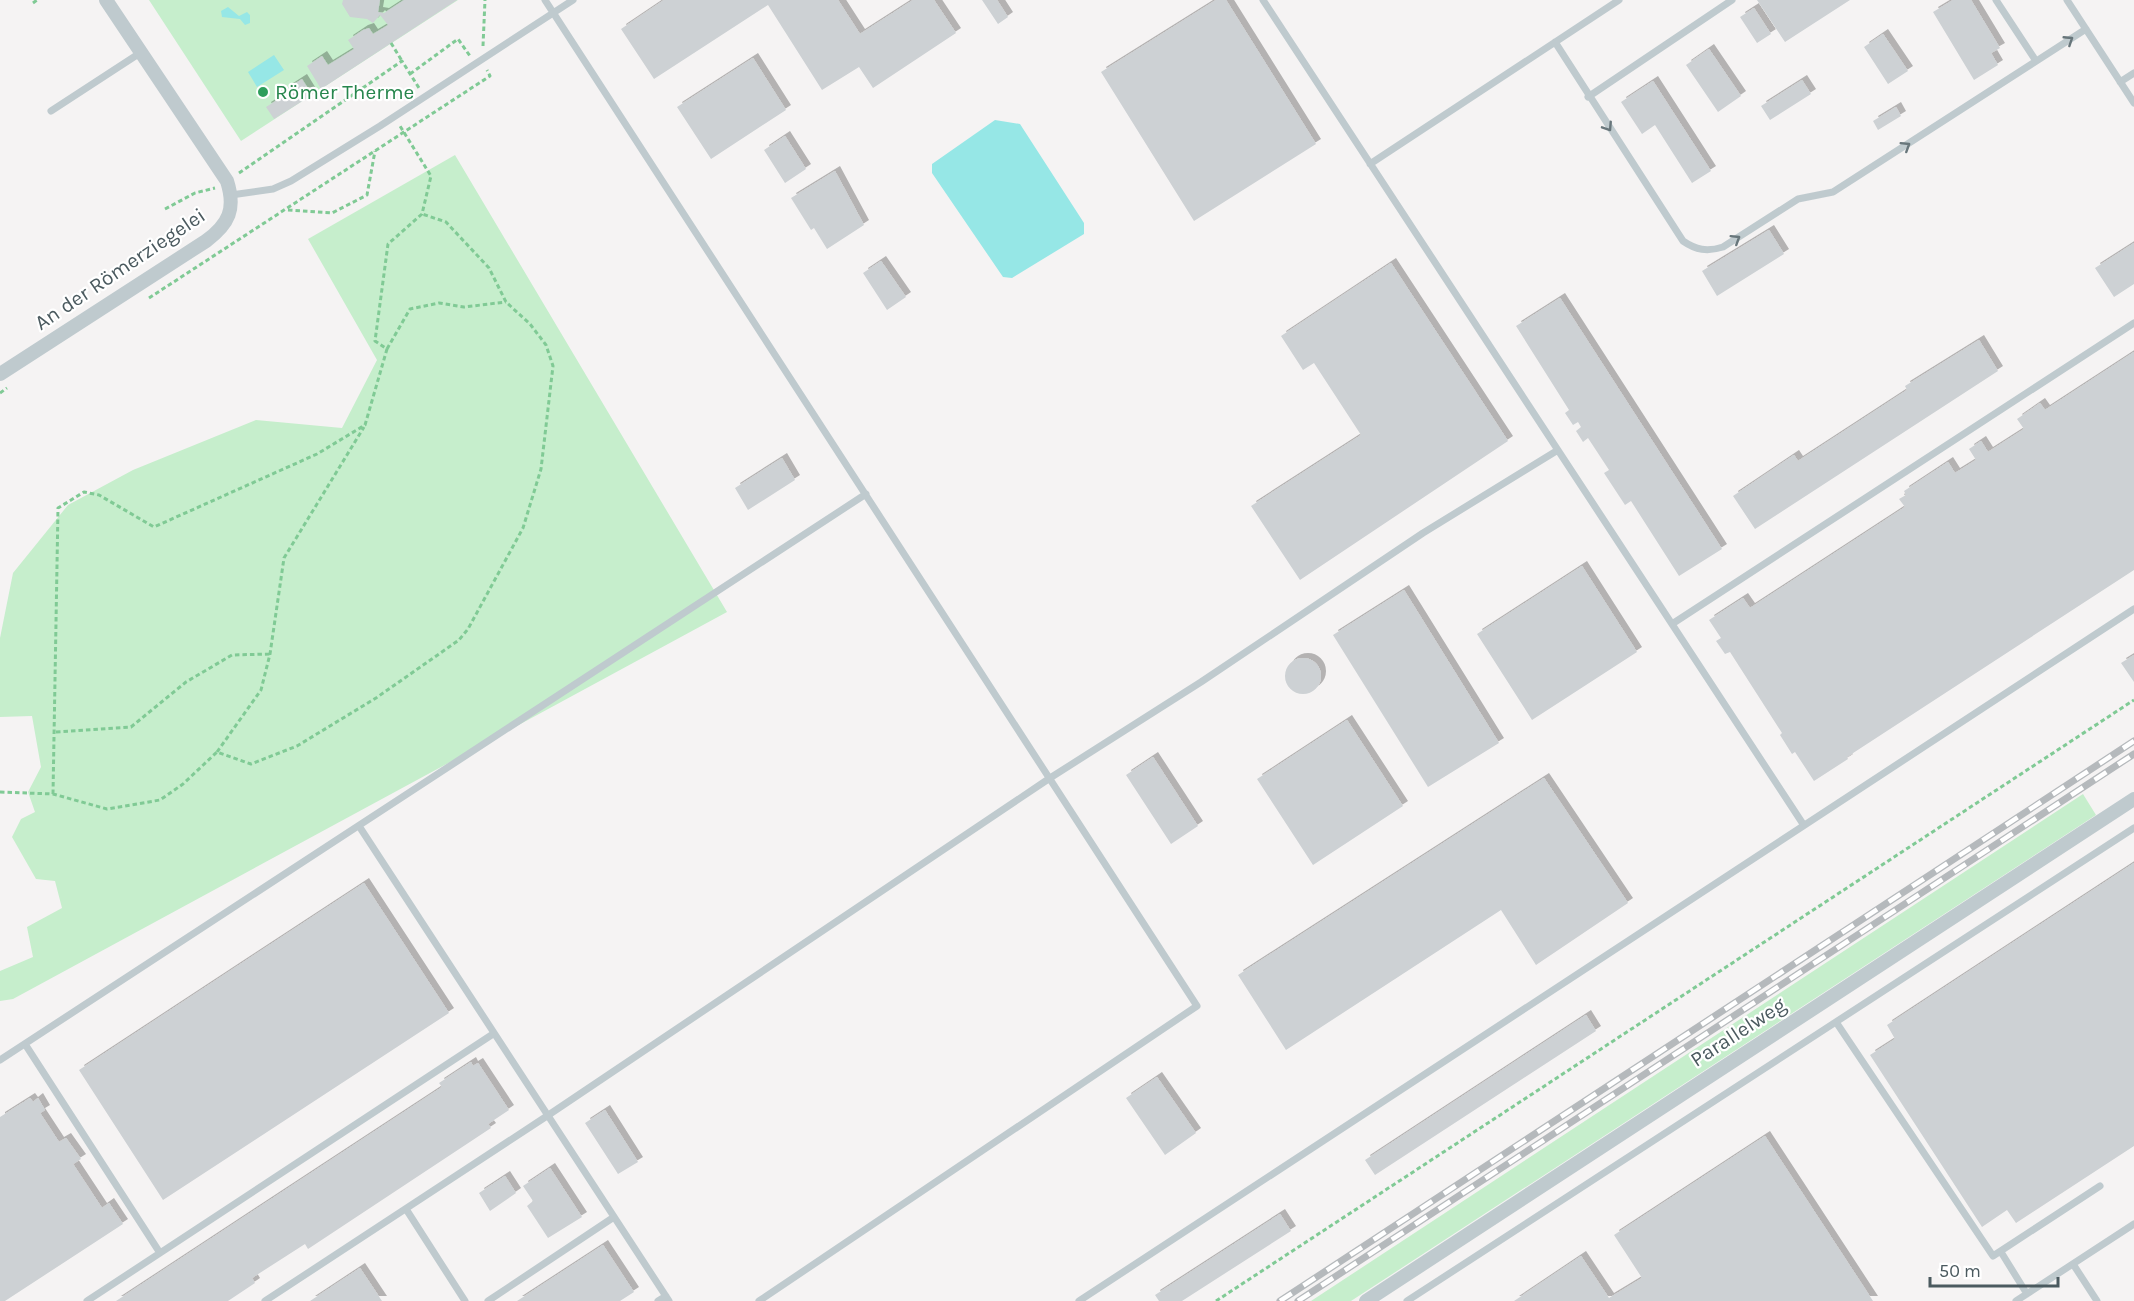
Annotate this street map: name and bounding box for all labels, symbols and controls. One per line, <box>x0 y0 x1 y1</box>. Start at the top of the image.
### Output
one-way arrow <box>2063 35 2073 47</box>
place label: Römer Therme <box>275 80 414 104</box>
marker: Römer Therme <box>256 85 270 99</box>
one-way arrow <box>1601 121 1612 132</box>
one-way arrow <box>1900 142 1910 154</box>
street label: An der Römerziegelei <box>30 203 210 335</box>
one-way arrow <box>1730 235 1741 246</box>
street label: Parallelweg <box>1686 992 1790 1072</box>
scale bar <box>1930 1250 2058 1288</box>
text: 50 m <box>1939 1260 1981 1282</box>

